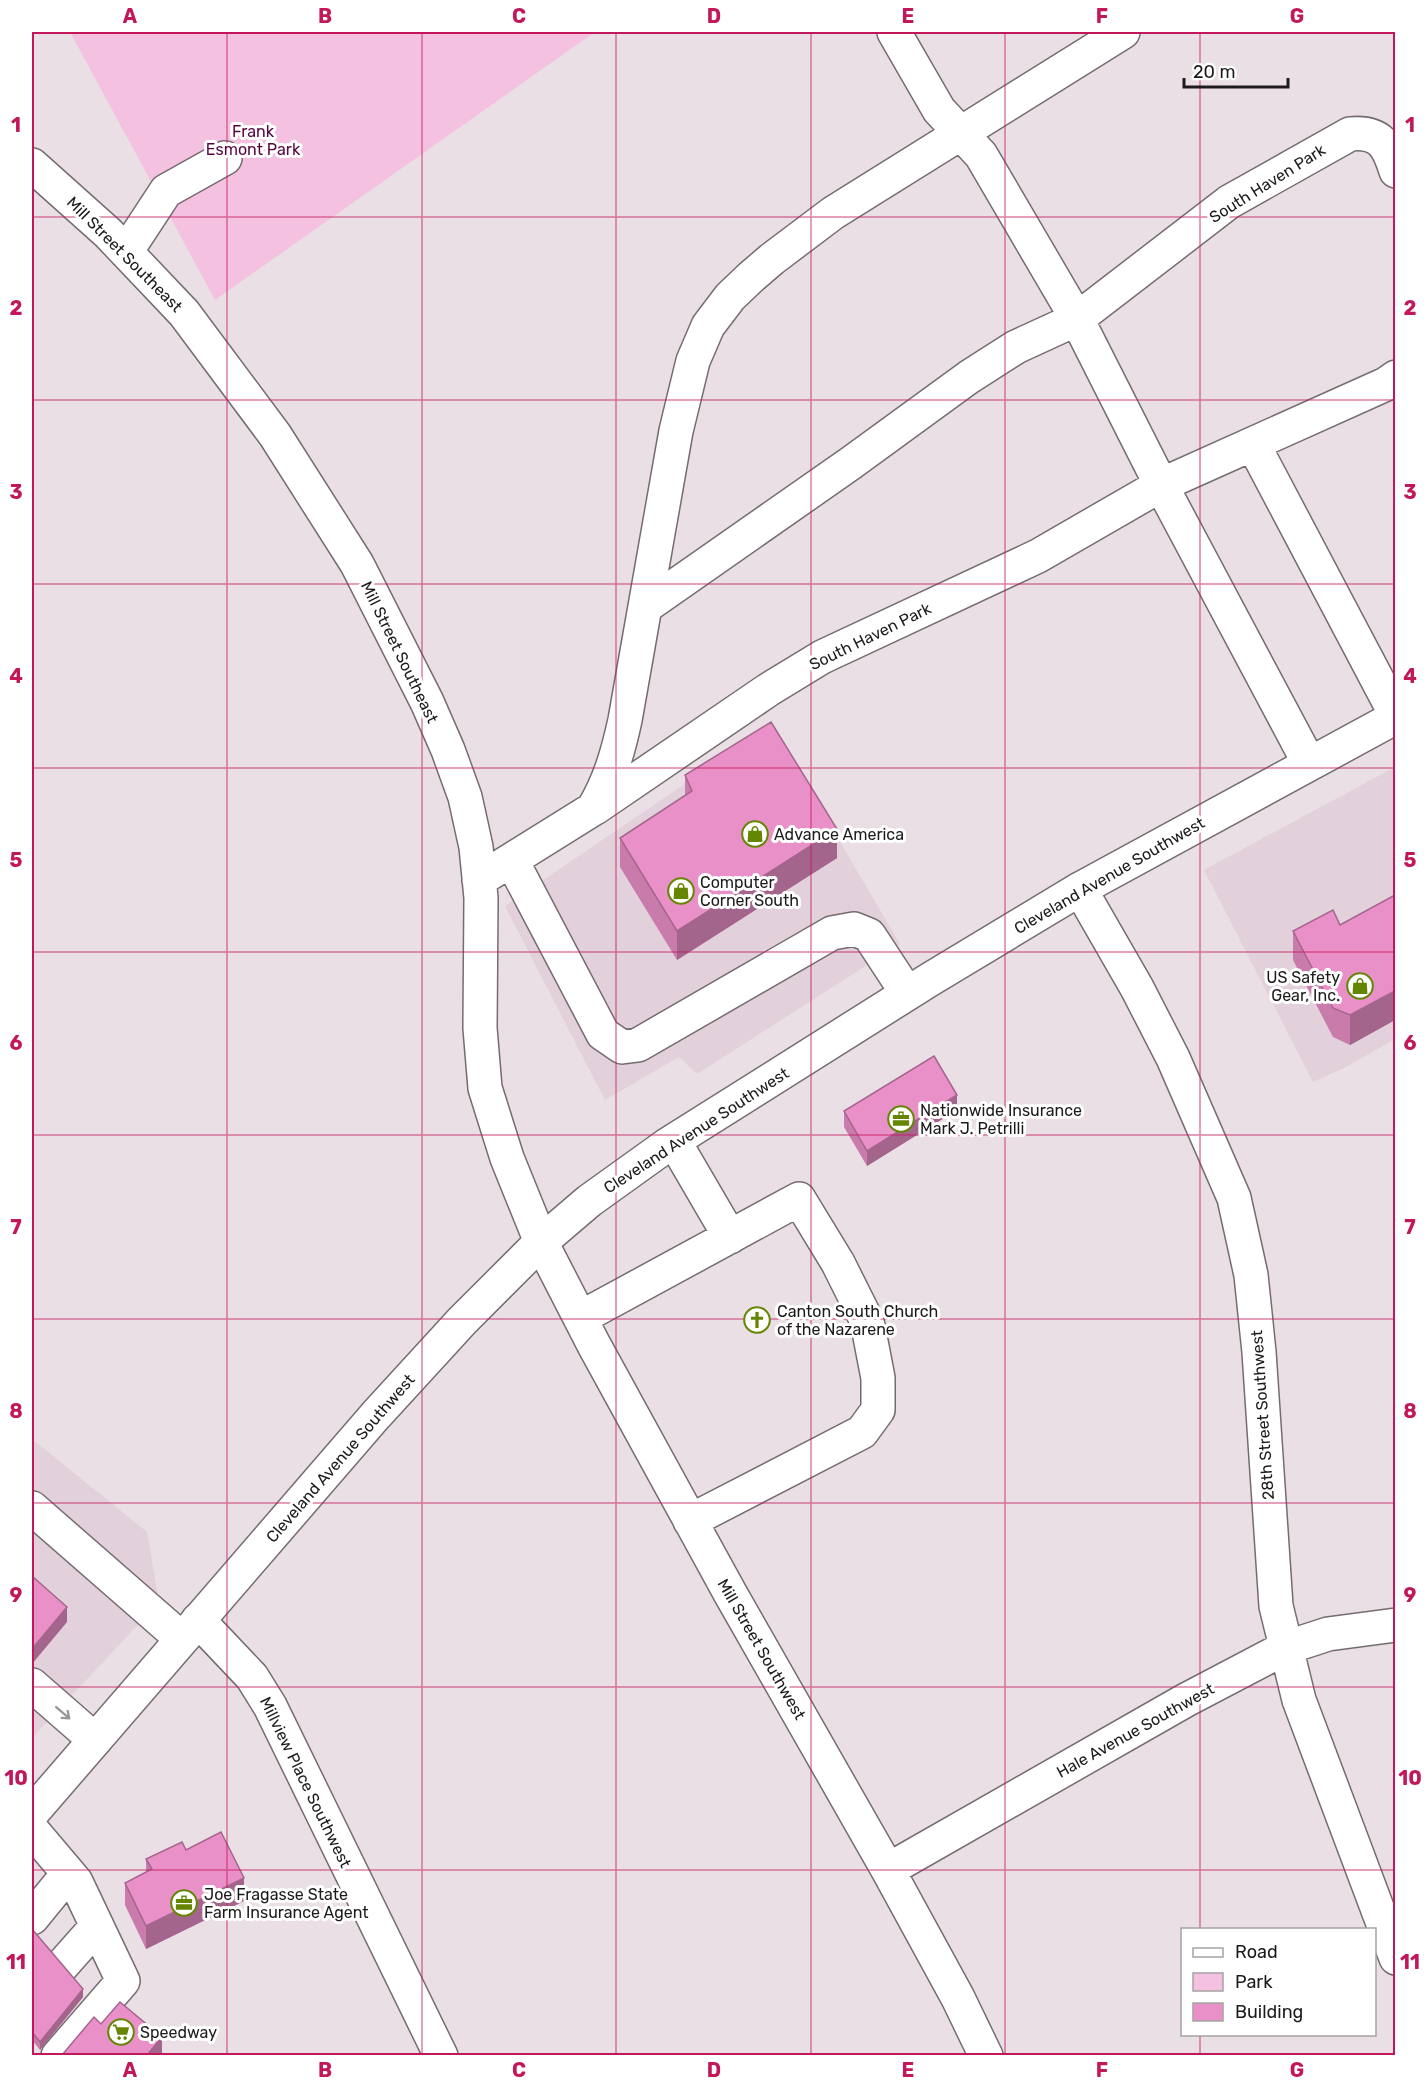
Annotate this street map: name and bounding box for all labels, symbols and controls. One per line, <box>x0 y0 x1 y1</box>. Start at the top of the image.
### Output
text: A <box>123 4 138 28</box>
text: B <box>318 4 332 28</box>
text: C <box>512 4 526 28</box>
text: D <box>707 4 721 28</box>
text: E <box>902 4 914 28</box>
text: F <box>1096 4 1108 28</box>
text: G <box>1290 4 1304 28</box>
scale bar <box>1184 51 1288 89</box>
text: 20 m <box>1193 61 1235 83</box>
text: 1 <box>11 113 21 137</box>
text: 1 <box>1405 113 1415 137</box>
park label: Frank Esmont Park <box>206 122 301 159</box>
street label: South Haven Park <box>1206 140 1329 227</box>
street label: Mill Street Southeast <box>63 193 186 316</box>
text: 2 <box>10 296 23 320</box>
text: 2 <box>1404 296 1417 320</box>
text: 3 <box>9 480 23 504</box>
text: 3 <box>1403 480 1417 504</box>
street label: Mill Street Southeast <box>357 578 442 726</box>
street label: South Haven Park <box>806 598 935 674</box>
text: 4 <box>9 664 23 688</box>
text: 4 <box>1403 664 1417 688</box>
street label: Cleveland Avenue Southwest <box>1011 813 1208 938</box>
shop icon: Advance America <box>740 819 770 849</box>
place label: Advance America <box>774 825 904 844</box>
text: 5 <box>10 848 23 872</box>
text: 5 <box>1404 848 1417 872</box>
place label: Computer Corner South <box>700 873 799 910</box>
shop icon: Computer Corner South <box>666 876 696 906</box>
place label: US Safety Gear, Inc. <box>1266 968 1340 1005</box>
shop icon: US Safety Gear, Inc. <box>1345 971 1375 1001</box>
text: 6 <box>9 1031 23 1055</box>
text: 6 <box>1403 1031 1417 1055</box>
street label: Cleveland Avenue Southwest <box>600 1063 792 1197</box>
place label: Nationwide Insurance Mark J. Petrilli <box>920 1101 1082 1138</box>
office icon: Nationwide Insurance Mark J. Petrilli <box>886 1104 916 1134</box>
text: 7 <box>10 1215 22 1239</box>
text: 7 <box>1404 1215 1416 1239</box>
place label: Canton South Church of the Nazarene <box>777 1302 938 1339</box>
church icon: Canton South Church of the Nazarene <box>742 1305 772 1335</box>
street label: 28th Street Southwest <box>1247 1329 1278 1501</box>
street label: Cleveland Avenue Southwest <box>262 1370 419 1546</box>
text: 8 <box>9 1399 23 1423</box>
text: 8 <box>1403 1399 1417 1423</box>
street label: Mill Street Southwest <box>714 1576 810 1723</box>
text: 9 <box>10 1583 23 1607</box>
text: 9 <box>1404 1583 1417 1607</box>
street label: Hale Avenue Southwest <box>1053 1679 1217 1782</box>
street label: Millview Place Southwest <box>256 1694 355 1871</box>
one-way arrow <box>55 1706 70 1720</box>
text: 10 <box>4 1766 28 1790</box>
text: 10 <box>1398 1766 1422 1790</box>
place label: Joe Fragasse State Farm Insurance Agent <box>204 1885 369 1922</box>
office icon: Joe Fragasse State Farm Insurance Agent <box>169 1888 199 1918</box>
legend <box>1181 1928 1376 2036</box>
text: Road <box>1235 1941 1278 1963</box>
text: 11 <box>6 1950 26 1974</box>
text: 11 <box>1400 1950 1420 1974</box>
text: Park <box>1235 1971 1273 1993</box>
text: Building <box>1235 2001 1303 2023</box>
supermarket icon: Speedway <box>106 2017 136 2047</box>
place label: Speedway <box>140 2023 217 2042</box>
text: A <box>123 2058 138 2082</box>
text: B <box>318 2058 332 2082</box>
text: C <box>512 2058 526 2082</box>
text: D <box>707 2058 721 2082</box>
text: E <box>902 2058 914 2082</box>
text: F <box>1096 2058 1108 2082</box>
text: G <box>1290 2058 1304 2082</box>

